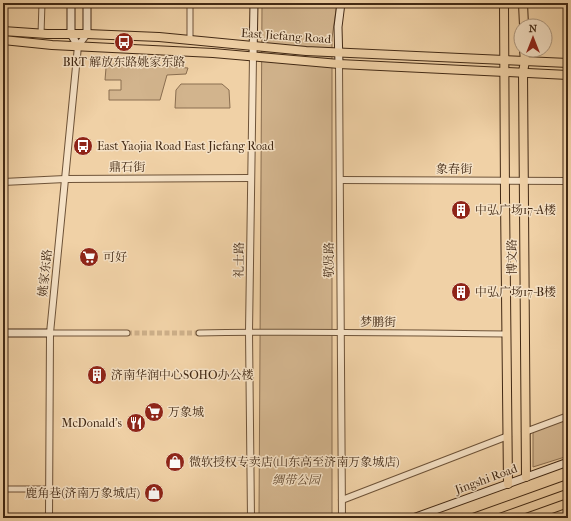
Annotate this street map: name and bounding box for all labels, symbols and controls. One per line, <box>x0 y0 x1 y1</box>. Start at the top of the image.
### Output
north arrow <box>513 18 553 58</box>
text: N <box>529 22 538 35</box>
street label: East Jiefang Road <box>241 26 332 46</box>
bus stop icon: BRT 解放东路姚家东路 <box>113 31 135 53</box>
place label: BRT 解放东路姚家东路 <box>63 55 185 69</box>
bus stop icon: East Yaojia Road East Jiefang Road <box>72 135 94 157</box>
place label: East Yaojia Road East Jiefang Road <box>97 139 275 153</box>
street label: 鼎石街 <box>109 160 146 174</box>
street label: 象春街 <box>436 162 473 176</box>
building icon: 中弘广场17-A楼 <box>450 199 472 221</box>
place label: 中弘广场17-A楼 <box>475 203 556 217</box>
street label: 博文路 <box>505 239 519 275</box>
street label: 礼士路 <box>232 242 246 278</box>
street label: 敬贤路 <box>322 242 336 278</box>
supermarket icon: 可好 <box>78 246 100 268</box>
street label: 姚家东路 <box>36 248 54 298</box>
place label: 可好 <box>103 250 127 264</box>
building icon: 中弘广场17-B楼 <box>450 281 472 303</box>
place label: 中弘广场17-B楼 <box>475 285 556 299</box>
street label: 梦鹏街 <box>360 315 397 329</box>
building icon: 济南华润中心SOHO办公楼 <box>86 364 108 386</box>
place label: 济南华润中心SOHO办公楼 <box>111 368 253 382</box>
supermarket icon: 万象城 <box>143 401 165 423</box>
place label: 万象城 <box>168 405 204 419</box>
restaurant icon: McDonald's <box>125 412 147 434</box>
place label: McDonald's <box>62 416 123 430</box>
shop icon: 微软授权专卖店(山东高至济南万象城店) <box>164 451 186 473</box>
place label: 微软授权专卖店(山东高至济南万象城店) <box>189 455 400 469</box>
street label: Jingshi Road <box>452 461 519 497</box>
park label: 绸带公园 <box>272 473 322 487</box>
shop icon: 鹿角巷(济南万象城店) <box>143 482 165 504</box>
place label: 鹿角巷(济南万象城店) <box>25 486 140 500</box>

